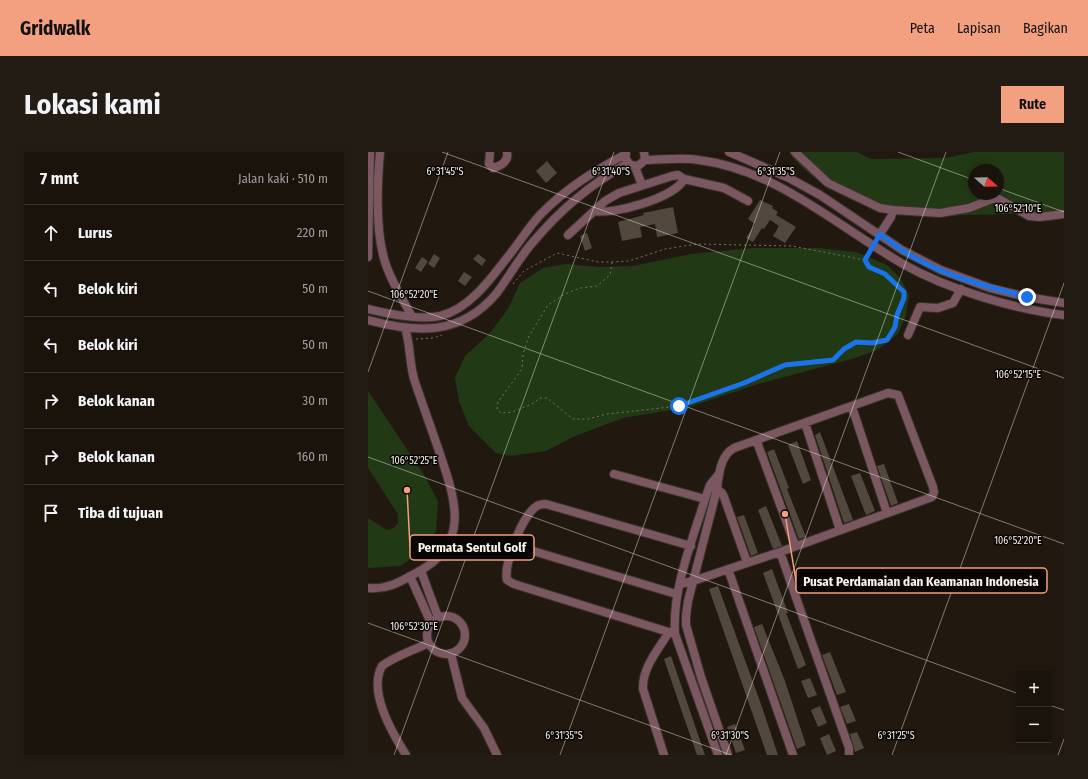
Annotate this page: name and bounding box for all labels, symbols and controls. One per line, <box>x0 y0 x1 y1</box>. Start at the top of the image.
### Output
text: Gridwalk <box>20 17 90 40</box>
text: Peta <box>910 20 935 37</box>
text: Lapisan <box>957 20 1001 37</box>
text: Bagikan <box>1023 20 1068 37</box>
button: Rute <box>1001 86 1064 123</box>
text: Lokasi kami <box>24 88 161 121</box>
north arrow <box>968 164 1004 200</box>
text: 6°31'45"S <box>426 166 464 178</box>
text: 6°31'40"S <box>592 166 630 178</box>
text: 6°31'35"S <box>757 166 795 178</box>
text: 7 mnt <box>40 168 79 189</box>
text: Jalan kaki · 510 m <box>238 171 328 186</box>
text: 106°52'10"E <box>994 203 1042 215</box>
icon: ahead <box>40 222 62 244</box>
text: Lurus <box>78 224 112 242</box>
text: 220 m <box>297 225 328 240</box>
icon: left <box>40 278 62 300</box>
text: Belok kiri <box>78 280 138 298</box>
text: 50 m <box>302 281 328 296</box>
route end <box>1018 288 1036 306</box>
text: 106°52'20"E <box>390 289 438 301</box>
icon: left <box>40 334 62 356</box>
text: Belok kiri <box>78 336 138 354</box>
text: 50 m <box>302 337 328 352</box>
text: 106°52'15"E <box>995 369 1041 381</box>
icon: right <box>40 390 62 412</box>
text: Belok kanan <box>78 392 155 410</box>
text: 30 m <box>302 393 328 408</box>
route start <box>670 397 688 415</box>
icon: right <box>40 446 62 468</box>
text: Belok kanan <box>78 448 155 466</box>
text: 160 m <box>297 449 328 464</box>
text: 106°52'25"E <box>391 455 438 467</box>
icon: arrive <box>40 502 62 524</box>
text: Tiba di tujuan <box>78 504 163 522</box>
callout: Permata Sentul Golf <box>410 535 534 560</box>
text: 106°52'20"E <box>994 535 1042 547</box>
text: Permata Sentul Golf <box>418 540 528 555</box>
callout: Pusat Perdamaian dan Keamanan Indonesia <box>796 568 1047 593</box>
text: Pusat Perdamaian dan Keamanan Indonesia <box>803 574 1039 589</box>
text: 106°52'30"E <box>390 621 438 633</box>
map controls <box>1016 671 1052 743</box>
button: + <box>1016 671 1052 707</box>
button: − <box>1016 707 1052 743</box>
text: 6°31'35"S <box>545 730 583 742</box>
text: 6°31'30"S <box>711 730 749 742</box>
text: 6°31'25"S <box>877 730 915 742</box>

